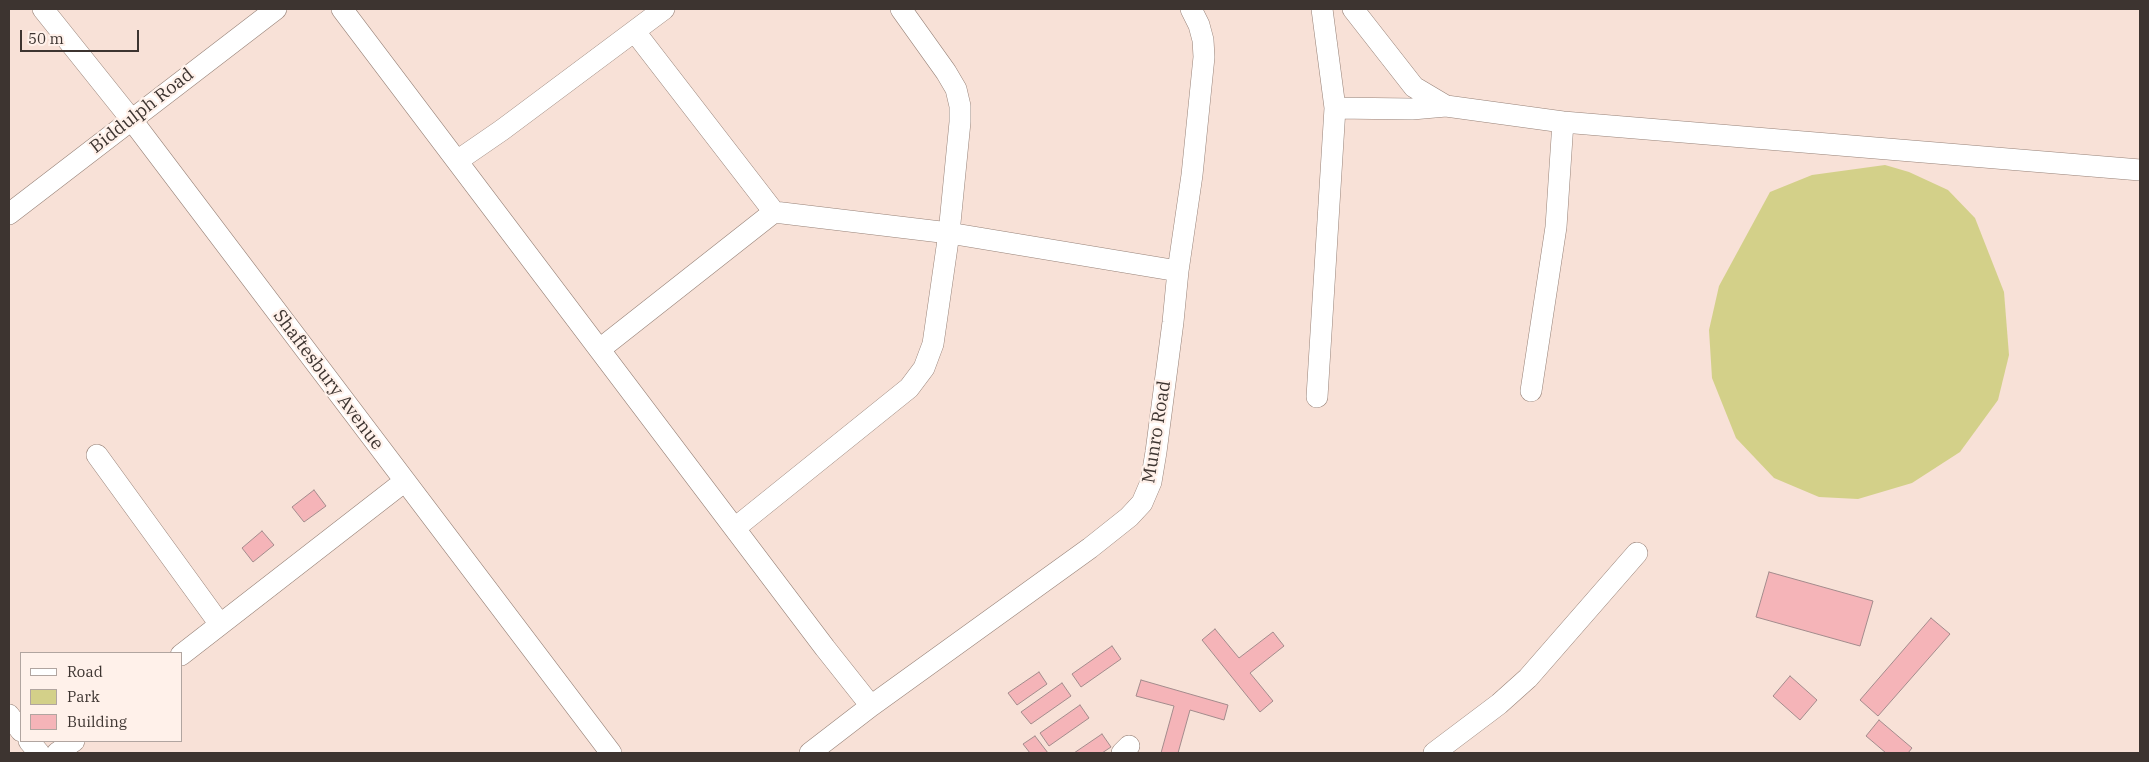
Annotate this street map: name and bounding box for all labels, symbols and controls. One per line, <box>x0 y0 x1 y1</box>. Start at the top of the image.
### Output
scale bar <box>22 20 141 52</box>
text: 50 m <box>28 29 64 48</box>
street label: Biddulph Road <box>86 64 198 158</box>
street label: Shaftesbury Avenue <box>268 306 388 454</box>
street label: Munro Road <box>1138 379 1176 485</box>
legend <box>20 652 182 742</box>
text: Road <box>67 662 103 681</box>
text: Park <box>67 687 100 706</box>
text: Building <box>67 712 127 731</box>

